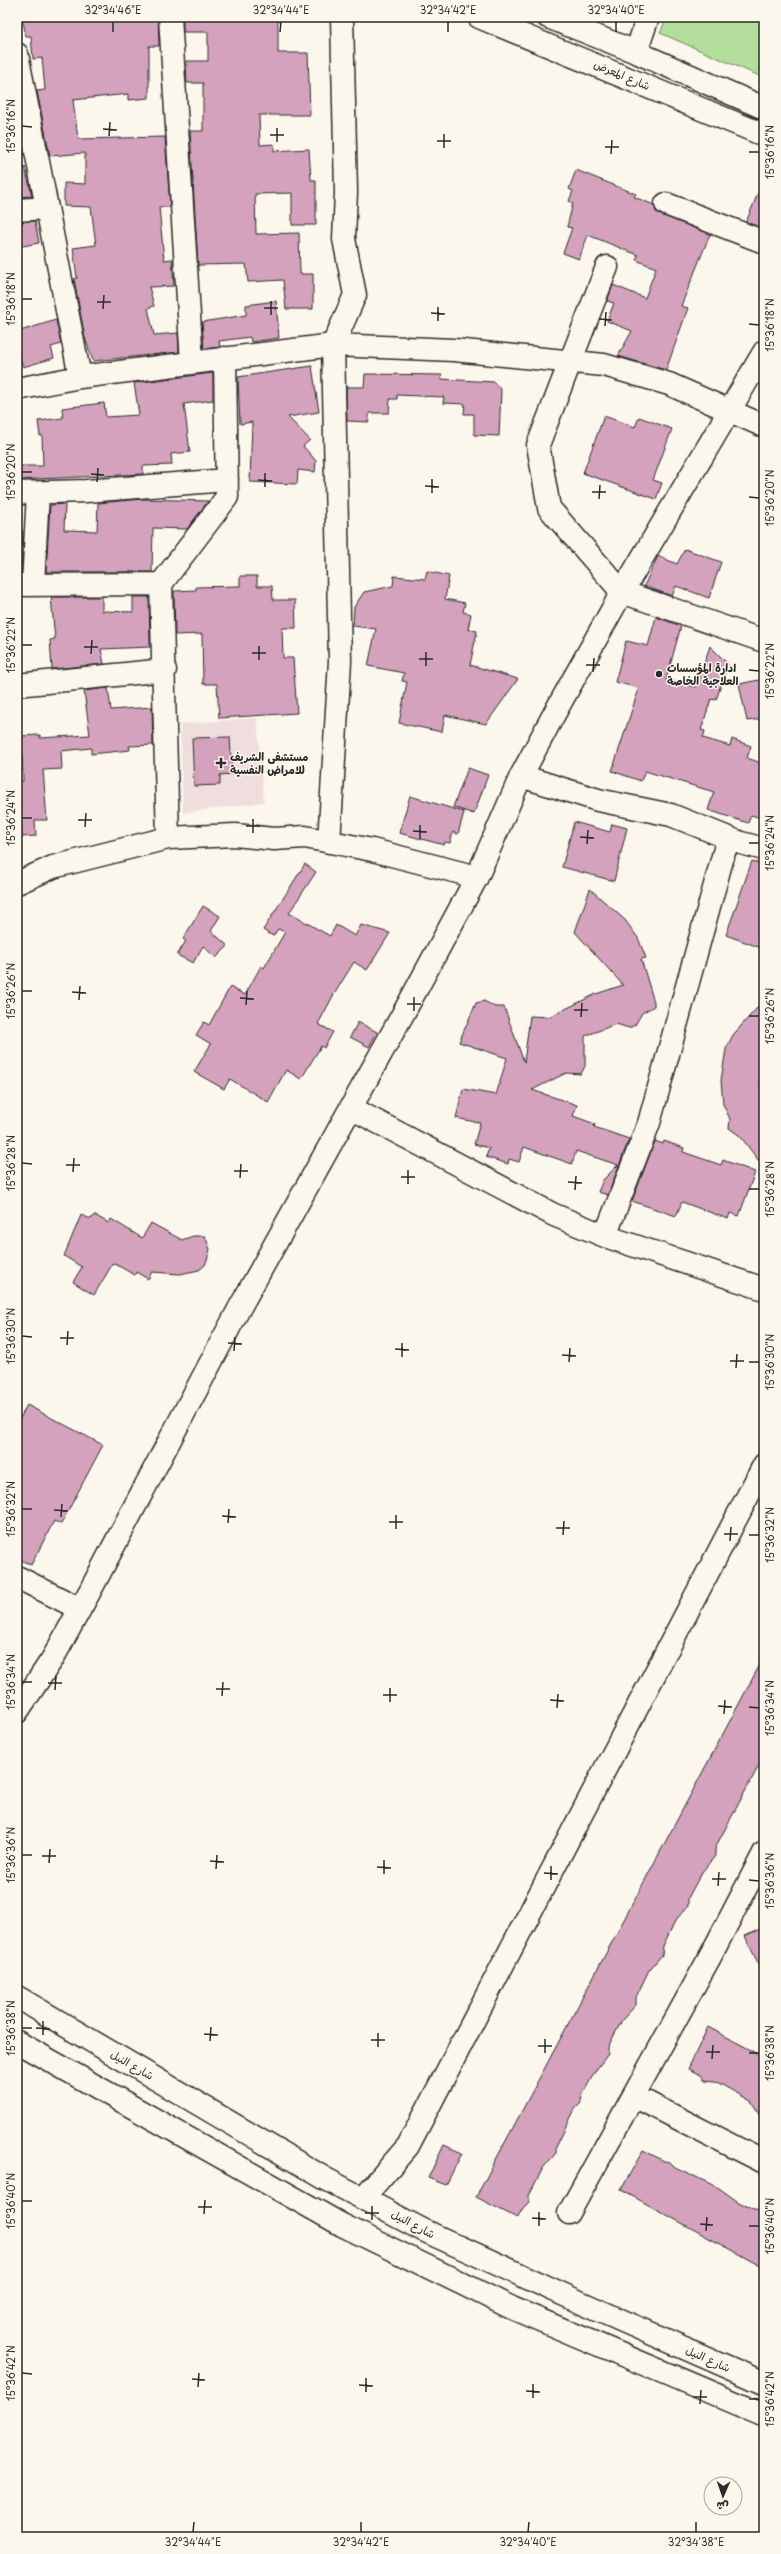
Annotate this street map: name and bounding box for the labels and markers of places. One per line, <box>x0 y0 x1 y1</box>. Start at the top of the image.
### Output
place label: ادارة المؤسسات العلاجية الخاصة <box>667 659 738 689</box>
marker: ادارة المؤسسات العلاجية الخاصة <box>654 669 664 679</box>
place label: مستشفى الشريف للامراض النفسية <box>230 748 308 778</box>
marker: مستشفى الشريف للامراض النفسية <box>215 757 227 769</box>

